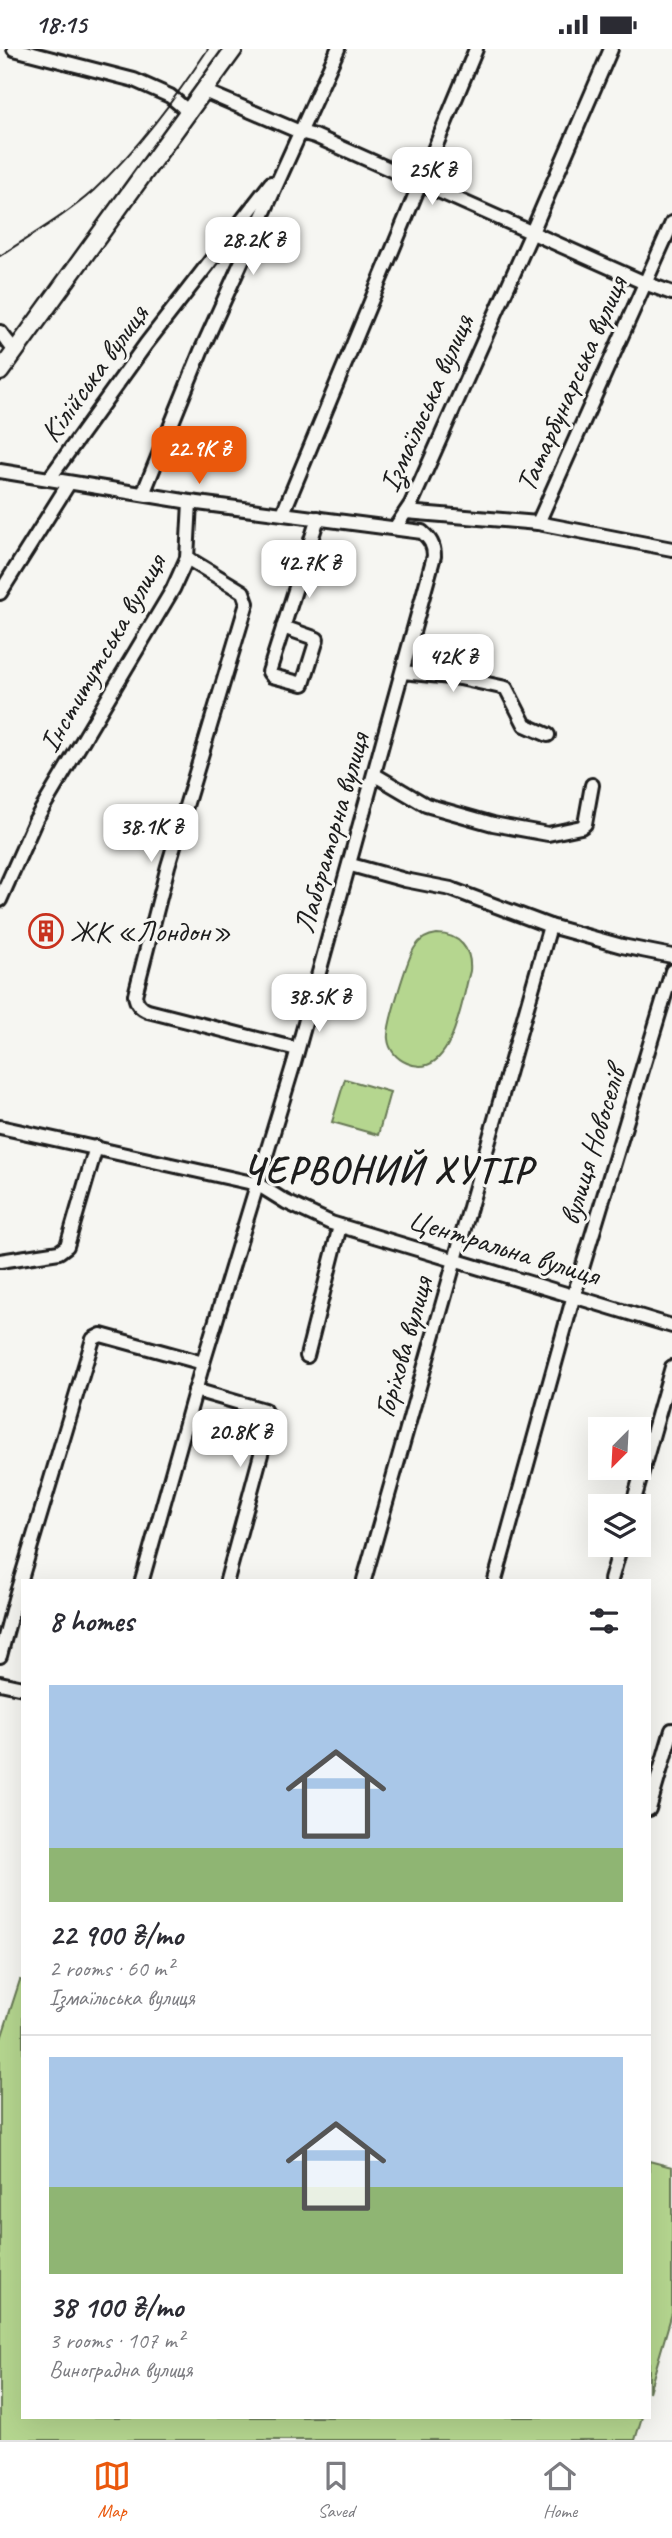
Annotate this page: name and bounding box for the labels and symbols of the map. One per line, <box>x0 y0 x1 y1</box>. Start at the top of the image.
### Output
pin: 25K ₴ <box>383 148 481 207</box>
pin: 28.2K ₴ <box>188 217 318 277</box>
street label: Татарбунарська вулиця <box>507 268 637 498</box>
street label: Кілійська вулиця <box>31 296 157 449</box>
street label: Ізмаїльська вулиця <box>370 307 483 498</box>
pin: 22.9K ₴ <box>134 427 264 486</box>
pin: 42.7K ₴ <box>244 540 374 600</box>
street label: Інститутська вулиця <box>30 545 176 759</box>
pin: 42K ₴ <box>404 635 502 694</box>
street label: Лабораторна вулиця <box>284 726 378 938</box>
pin: 38.1K ₴ <box>86 805 216 864</box>
building icon: ЖК «Лондон» <box>27 912 65 950</box>
place label: ЖК «Лондон» <box>70 912 231 950</box>
pin: 38.5K ₴ <box>254 975 384 1034</box>
street label: вулиця Новоселів <box>550 1056 636 1229</box>
district label: ЧЕРВОНИЙ ХУТІР <box>243 1146 537 1193</box>
street label: Центральна вулиця <box>404 1200 607 1295</box>
street label: Горіхова вулиця <box>365 1270 442 1421</box>
pin: 20.8K ₴ <box>175 1409 305 1469</box>
north arrow <box>588 1417 651 1481</box>

